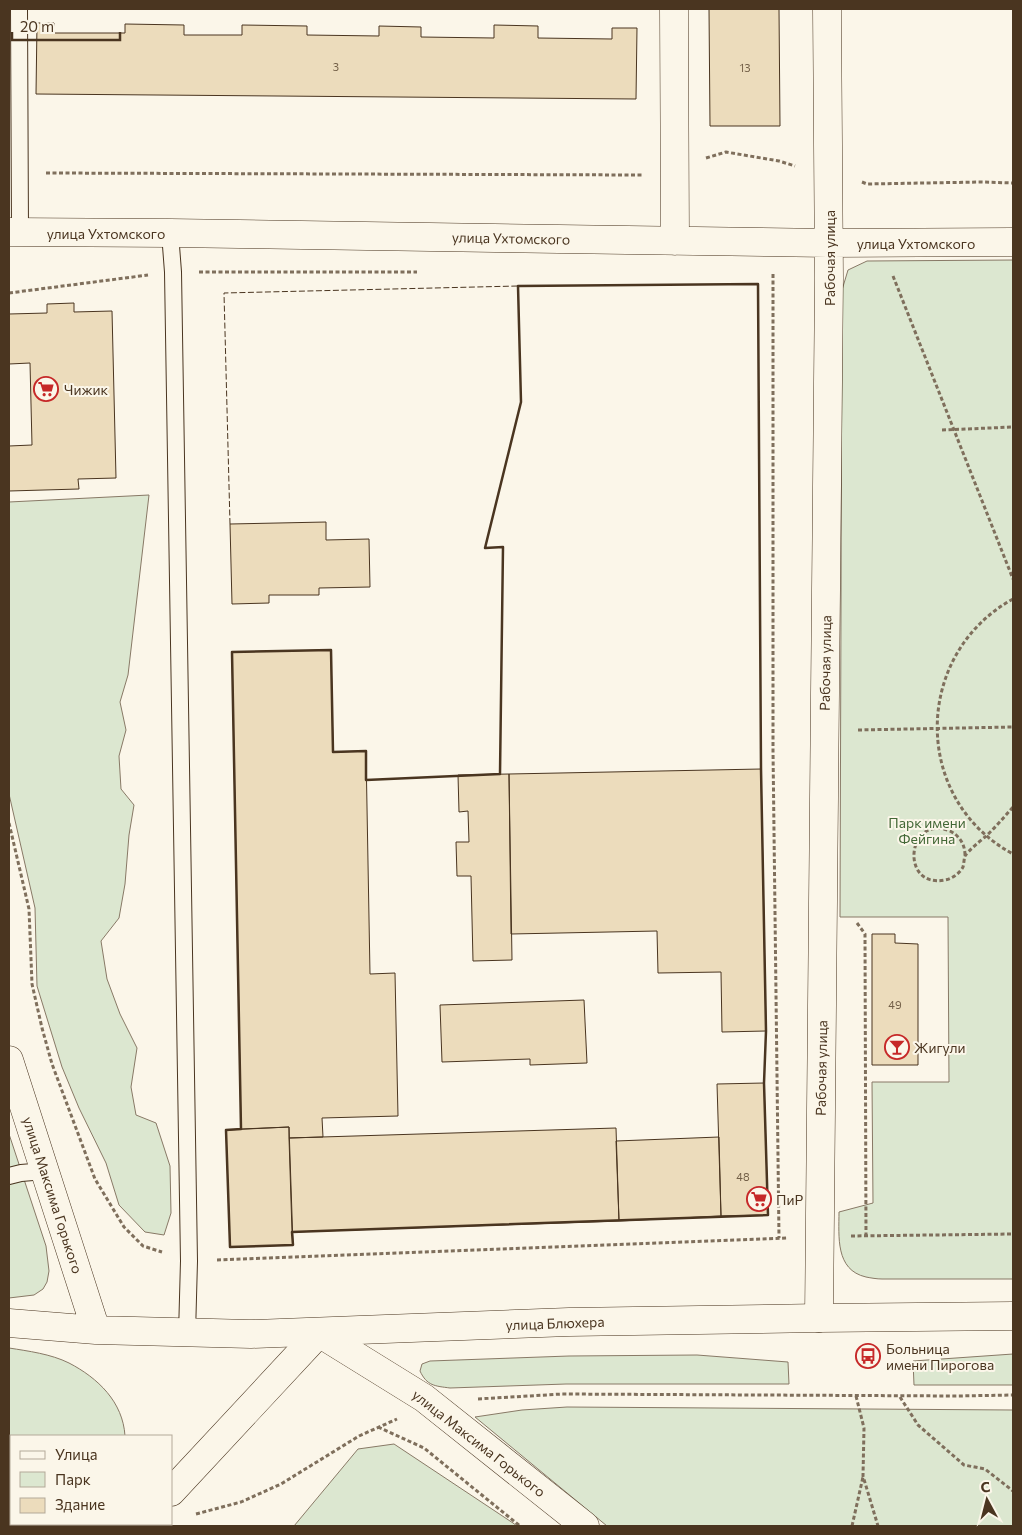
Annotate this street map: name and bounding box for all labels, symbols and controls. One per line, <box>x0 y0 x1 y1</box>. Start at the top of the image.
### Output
scale bar <box>12 10 120 42</box>
text: 20 m <box>20 17 54 35</box>
house number: 3 <box>333 60 339 73</box>
house number: 13 <box>740 61 750 74</box>
street label: Рабочая улица <box>821 210 838 306</box>
street label: улица Ухтомского <box>47 225 165 242</box>
street label: улица Ухтомского <box>452 228 570 248</box>
street label: улица Ухтомского <box>857 235 975 252</box>
supermarket icon: Чижик <box>33 376 59 402</box>
place label: Чижик <box>64 381 109 398</box>
street label: Рабочая улица <box>816 615 834 711</box>
park label: Парк имени Фейгина <box>888 814 966 847</box>
house number: 49 <box>888 998 902 1011</box>
street label: Рабочая улица <box>812 1020 830 1116</box>
bar icon: Жигули <box>884 1034 910 1060</box>
place label: Жигули <box>914 1039 966 1056</box>
street label: улица Максима Горького <box>20 1114 86 1276</box>
house number: 48 <box>736 1170 750 1183</box>
supermarket icon: ПиР <box>746 1186 772 1212</box>
place label: ПиР <box>776 1191 803 1208</box>
street label: улица Блюхера <box>505 1313 605 1333</box>
place label: Больница имени Пирогова <box>886 1340 994 1373</box>
bus stop icon: Больница имени Пирогова <box>855 1343 881 1369</box>
street label: улица Максима Горького <box>409 1386 549 1500</box>
legend <box>10 1435 172 1525</box>
text: Улица <box>55 1445 97 1463</box>
text: Парк <box>55 1470 91 1488</box>
north arrow <box>962 1475 1012 1525</box>
text: С <box>980 1478 991 1496</box>
text: Здание <box>55 1495 105 1513</box>

